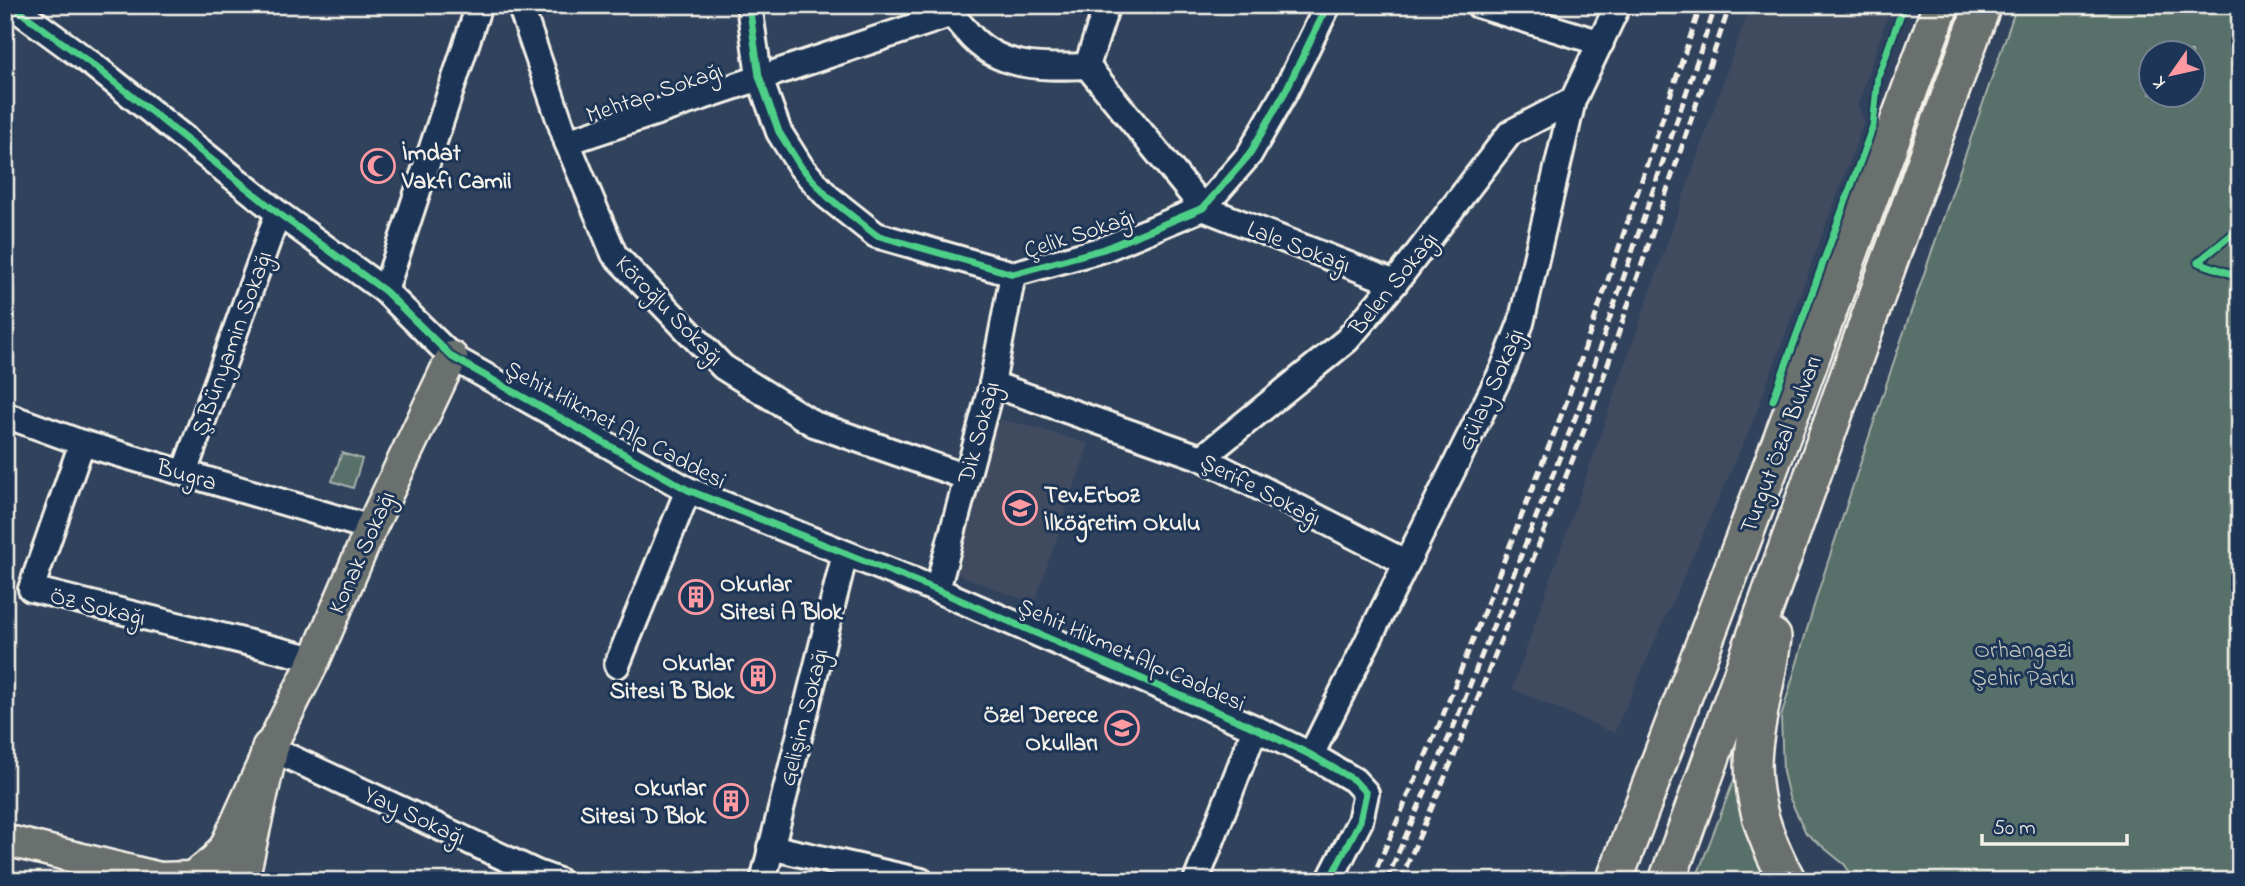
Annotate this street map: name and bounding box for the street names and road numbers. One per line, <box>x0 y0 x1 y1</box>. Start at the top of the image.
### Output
street label: Mehtap Sokağı <box>582 55 728 134</box>
street label: Çelik Sokağı <box>1020 201 1140 270</box>
street label: Lale Sokağı <box>1241 213 1355 284</box>
street label: Belen Sokağı <box>1341 225 1448 345</box>
street label: Ş.Bünyamin Sokağı <box>184 246 284 442</box>
street label: Köroğlu Sokağı <box>606 248 731 375</box>
street label: Gülay Sokağı <box>1450 323 1536 457</box>
street label: Turgut Özal Bulvarı <box>1732 351 1832 539</box>
street label: Şehit Hikmet Alp Caddesi <box>498 353 732 500</box>
street label: Dik Sokağı <box>950 378 1011 488</box>
street label: Şerife Sokağı <box>1193 446 1326 537</box>
street label: Bugra <box>151 451 220 502</box>
street label: Konak Sokağı <box>321 486 406 620</box>
street label: Öz Sokağı <box>46 580 149 637</box>
street label: Şehit Hikmet Alp Caddesi <box>1011 590 1251 722</box>
street label: Gelişim Sokağı <box>771 645 839 790</box>
street label: Yay Sokağı <box>357 778 471 857</box>

